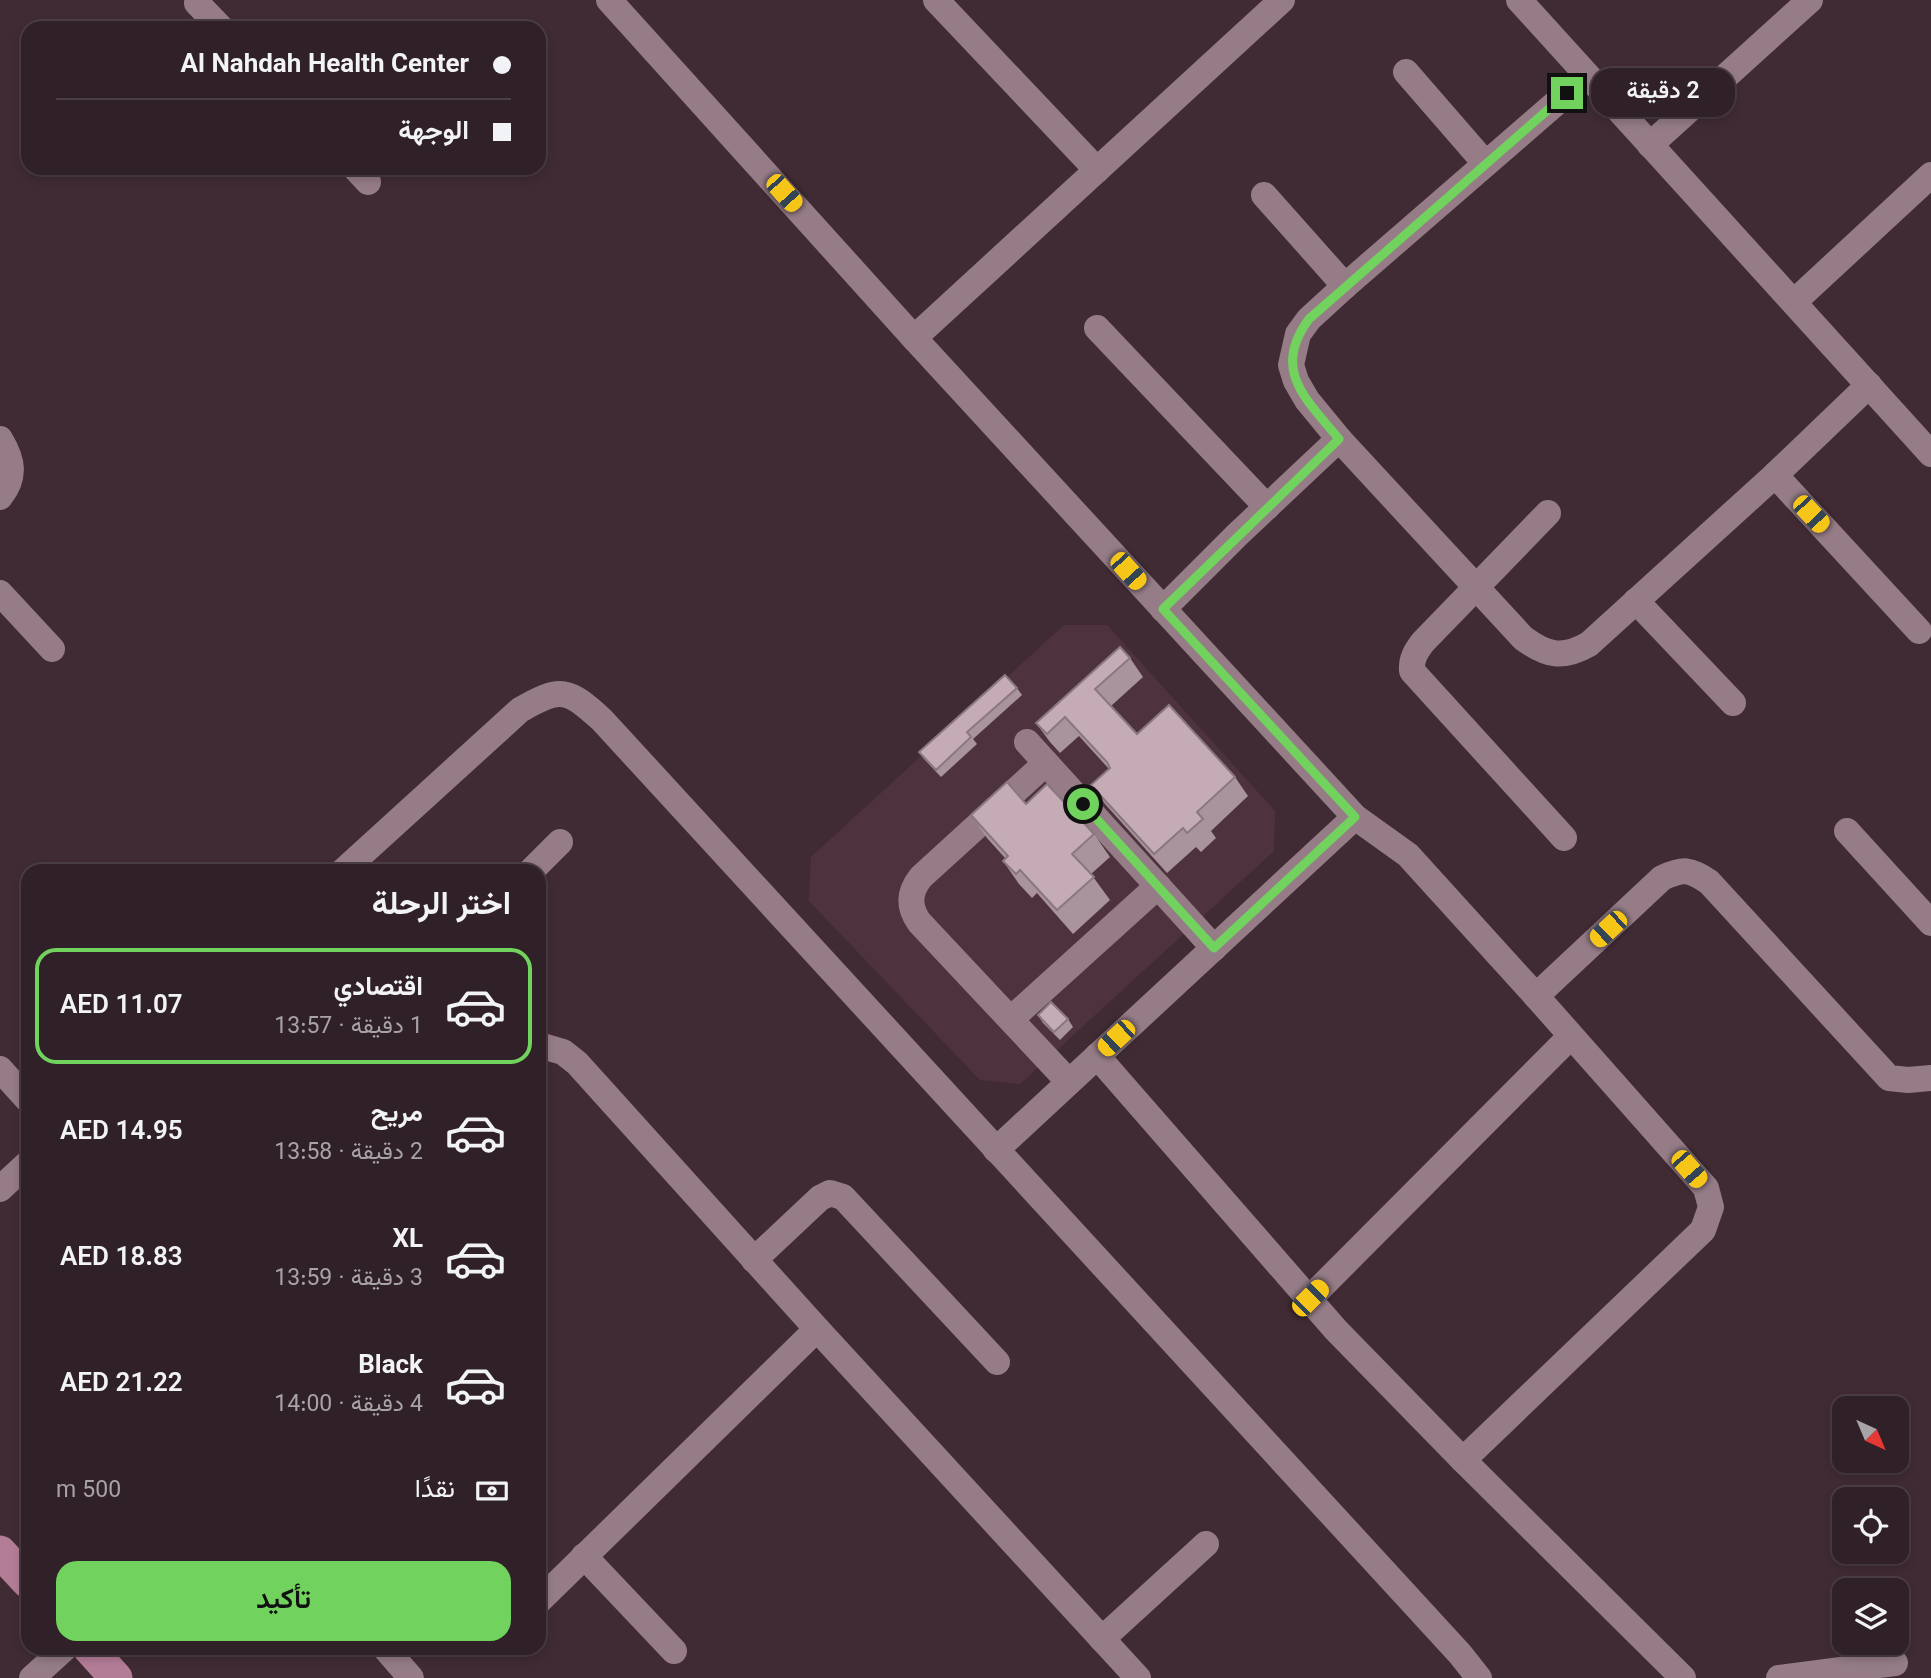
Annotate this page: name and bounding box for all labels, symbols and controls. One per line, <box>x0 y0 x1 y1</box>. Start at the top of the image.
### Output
text: Al Nahdah Health Center <box>181 45 469 86</box>
callout: 2 دقيقة <box>1592 68 1735 118</box>
text: 2 دقيقة <box>1626 74 1700 110</box>
route end <box>1551 77 1583 109</box>
text: الوجهة <box>398 112 469 153</box>
car <box>763 170 806 216</box>
car <box>1789 491 1834 537</box>
car <box>1107 548 1150 594</box>
route start <box>1067 788 1099 820</box>
text: اختر الرحلة <box>372 881 511 931</box>
car <box>1586 907 1631 951</box>
text: اقتصادي <box>334 968 423 1009</box>
icon: car <box>444 975 507 1038</box>
text: AED 11.07 <box>60 986 183 1027</box>
text: 1 دقيقة · 13:57 <box>274 1009 423 1045</box>
car <box>1094 1016 1139 1060</box>
text: مريح <box>371 1094 423 1135</box>
icon: car <box>444 1101 507 1164</box>
text: AED 14.95 <box>60 1112 183 1153</box>
text: 2 دقيقة · 13:58 <box>274 1135 423 1171</box>
car <box>1668 1146 1711 1192</box>
text: XL <box>392 1220 423 1261</box>
icon: car <box>444 1227 507 1290</box>
text: AED 18.83 <box>60 1238 183 1279</box>
text: 3 دقيقة · 13:59 <box>274 1261 423 1297</box>
car <box>1288 1276 1333 1320</box>
text: Black <box>358 1346 423 1387</box>
icon: car <box>444 1353 507 1416</box>
text: AED 21.22 <box>60 1364 183 1405</box>
text: 4 دقيقة · 14:00 <box>274 1387 423 1423</box>
north arrow <box>1832 1396 1909 1474</box>
map controls <box>1832 1396 1909 1655</box>
text: نقدًا <box>415 1470 455 1511</box>
icon: cash <box>473 1472 511 1510</box>
text: 500 m <box>56 1473 121 1509</box>
button: locate <box>1832 1487 1909 1564</box>
button: تأكيد <box>56 1561 511 1641</box>
button: layers <box>1832 1578 1909 1655</box>

